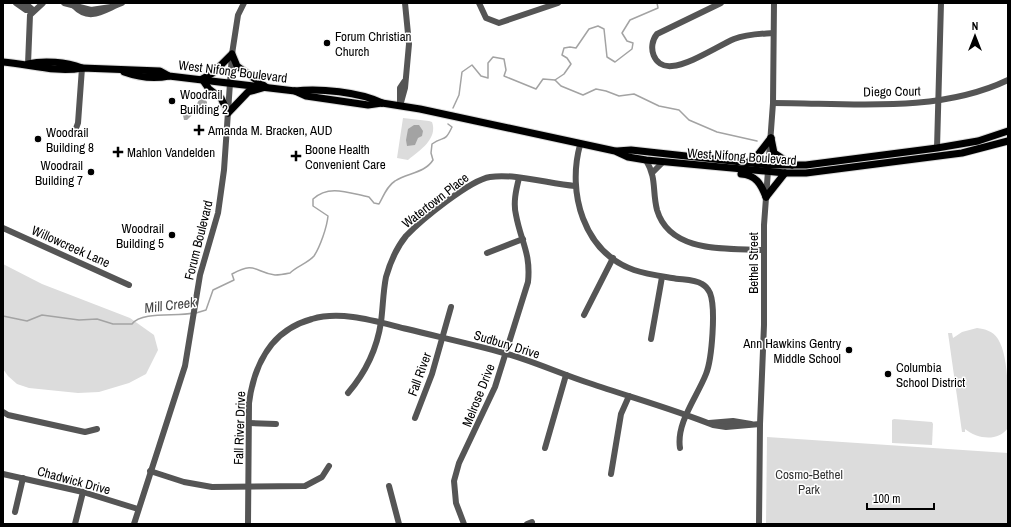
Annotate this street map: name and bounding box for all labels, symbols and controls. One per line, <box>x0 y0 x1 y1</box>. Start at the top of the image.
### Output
north arrow <box>955 16 995 56</box>
text: N <box>972 19 978 33</box>
place label: Forum Christian Church <box>335 28 412 60</box>
marker: Forum Christian Church <box>322 38 332 48</box>
street label: West Nifong Boulevard <box>178 56 288 87</box>
street label: Diego Court <box>863 82 921 101</box>
place label: Woodrail Building 2 <box>180 86 228 118</box>
marker: Woodrail Building 2 <box>167 96 177 106</box>
place label: Amanda M. Bracken, AUD <box>207 122 333 139</box>
place label: Woodrail Building 8 <box>46 124 94 156</box>
marker: Amanda M. Bracken, AUD <box>193 124 205 136</box>
marker: Woodrail Building 8 <box>33 134 43 144</box>
place label: Boone Health Convenient Care <box>305 141 386 173</box>
place label: Mahlon Vandelden <box>127 144 215 161</box>
street label: West Nifong Boulevard <box>687 144 797 169</box>
marker: Mahlon Vandelden <box>112 146 124 158</box>
marker: Boone Health Convenient Care <box>290 150 302 162</box>
place label: Woodrail Building 7 <box>35 157 83 189</box>
marker: Woodrail Building 7 <box>86 167 96 177</box>
street label: Watertown Place <box>398 169 472 232</box>
street label: Forum Boulevard <box>180 199 217 282</box>
place label: Woodrail Building 5 <box>116 220 164 252</box>
street label: Willowcreek Lane <box>29 222 113 271</box>
marker: Woodrail Building 5 <box>167 230 177 240</box>
street label: Bethel Street <box>745 232 762 294</box>
water label: Mill Creek <box>143 293 198 317</box>
street label: Sudbury Drive <box>472 326 542 363</box>
place label: Ann Hawkins Gentry Middle School <box>742 335 842 367</box>
marker: Ann Hawkins Gentry Middle School <box>844 345 854 355</box>
street label: Fall River <box>404 350 435 398</box>
place label: Columbia School District <box>896 359 965 391</box>
street label: Melrose Drive <box>458 361 499 429</box>
marker: Columbia School District <box>883 369 893 379</box>
street label: Fall River Drive <box>230 391 249 465</box>
street label: Chadwick Drive <box>35 463 112 498</box>
park label: Cosmo-Bethel Park <box>775 466 843 498</box>
scale bar <box>867 485 934 511</box>
text: 100 m <box>873 491 900 507</box>

